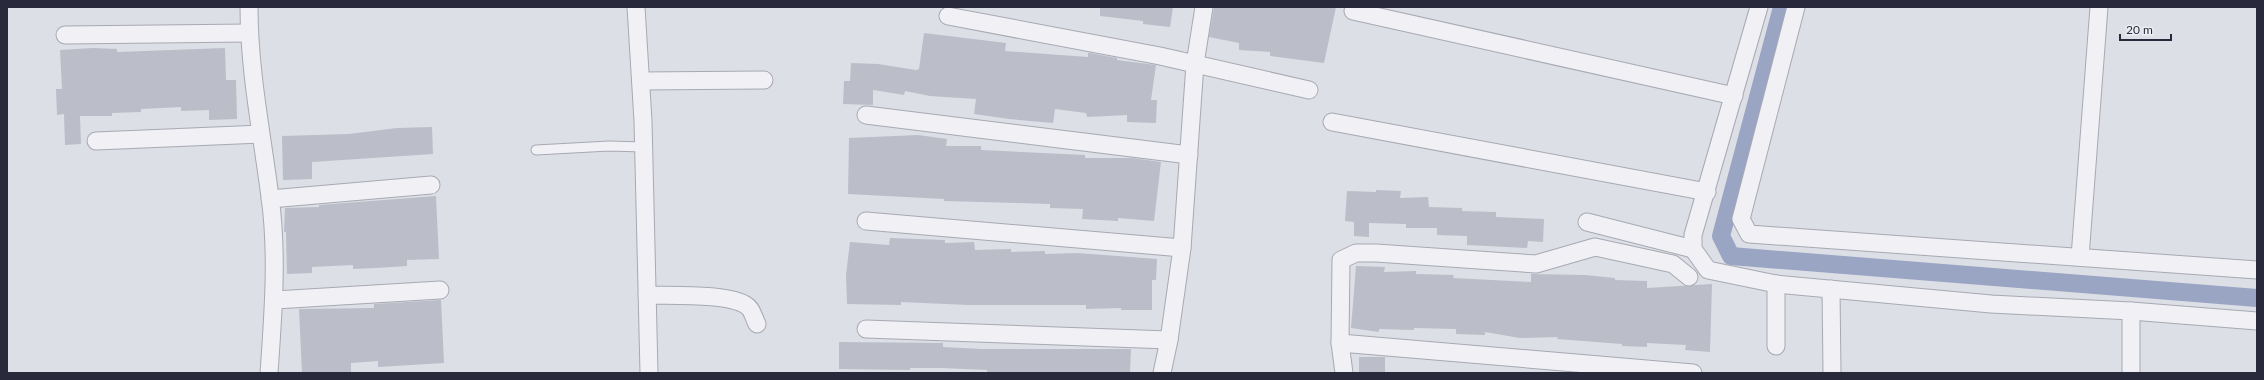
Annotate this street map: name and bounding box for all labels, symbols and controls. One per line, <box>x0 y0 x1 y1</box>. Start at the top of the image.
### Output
scale bar <box>2120 16 2171 42</box>
text: 20 m <box>2126 22 2153 37</box>

